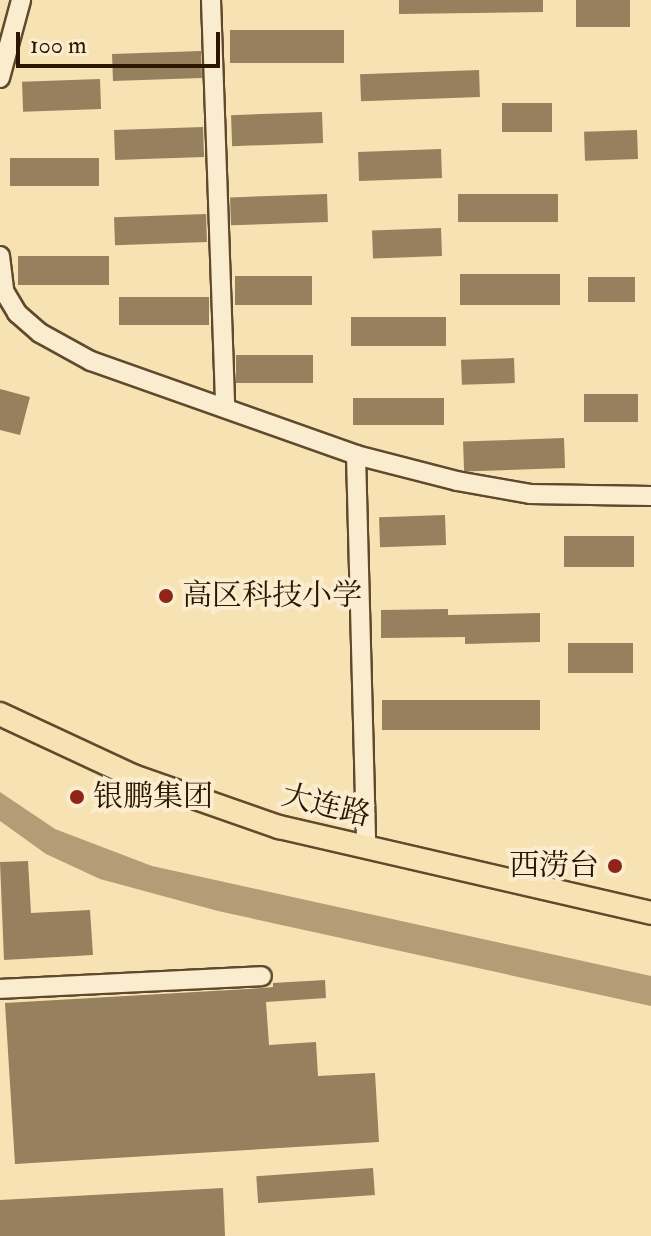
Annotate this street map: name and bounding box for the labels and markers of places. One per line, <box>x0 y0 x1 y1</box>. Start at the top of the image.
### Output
place label: 高区科技小学 <box>182 578 362 614</box>
marker: 高区科技小学 <box>157 587 175 605</box>
place label: 银鹏集团 <box>93 779 213 815</box>
marker: 银鹏集团 <box>68 788 86 806</box>
place label: 西涝台 <box>509 848 599 884</box>
marker: 西涝台 <box>606 857 624 875</box>

